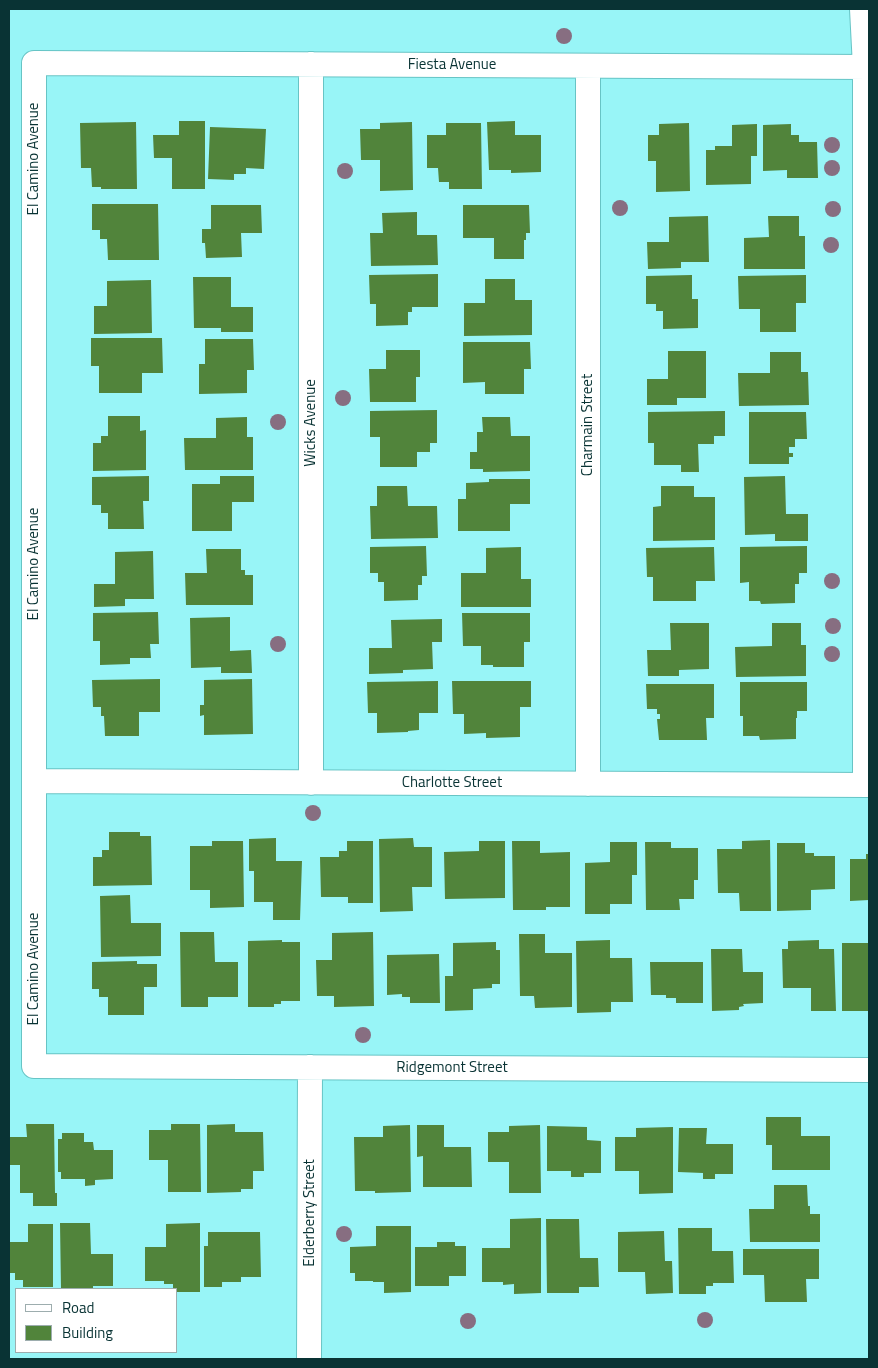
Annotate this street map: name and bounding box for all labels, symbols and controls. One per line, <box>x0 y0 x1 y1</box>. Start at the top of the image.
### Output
street label: Fiesta Avenue <box>408 56 496 74</box>
street label: El Camino Avenue <box>25 103 43 215</box>
street label: Charmain Street <box>579 374 597 476</box>
street label: Wicks Avenue <box>302 379 320 467</box>
street label: El Camino Avenue <box>25 508 43 620</box>
street label: Charlotte Street <box>402 774 502 792</box>
street label: El Camino Avenue <box>25 913 43 1025</box>
street label: Ridgemont Street <box>396 1059 508 1077</box>
street label: Elderberry Street <box>301 1159 319 1267</box>
legend <box>15 1288 178 1353</box>
text: Road <box>62 1296 94 1319</box>
text: Building <box>62 1321 113 1344</box>

